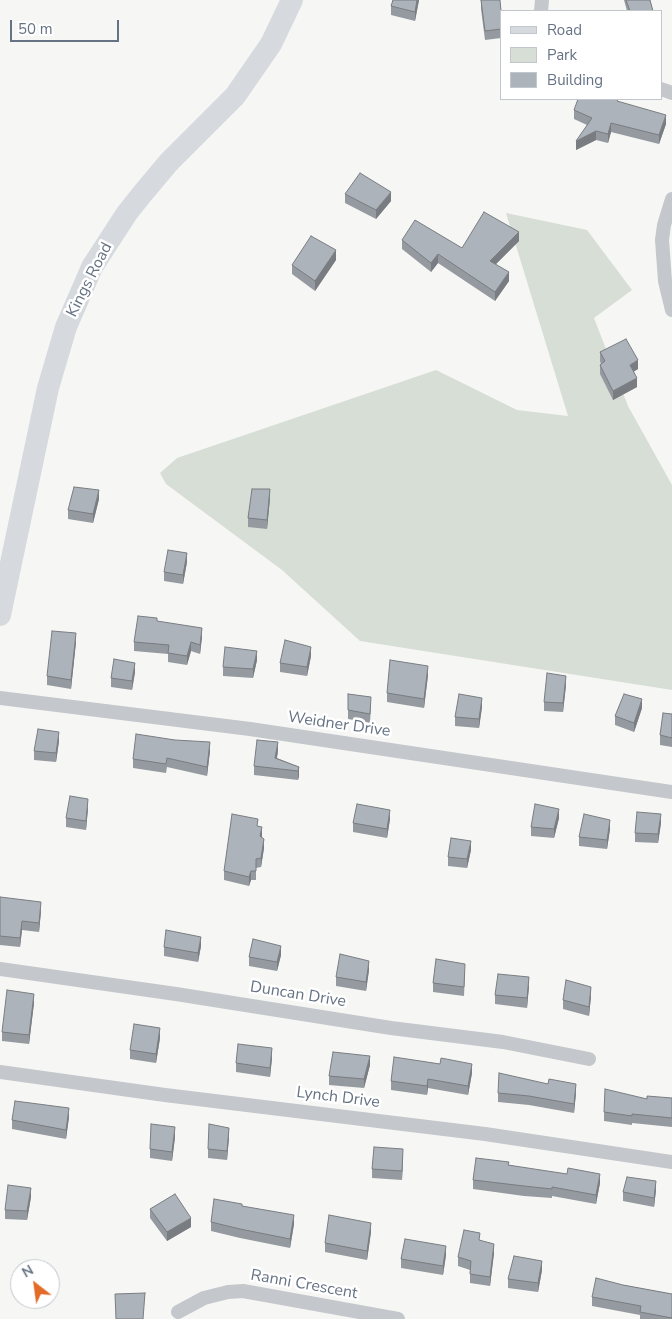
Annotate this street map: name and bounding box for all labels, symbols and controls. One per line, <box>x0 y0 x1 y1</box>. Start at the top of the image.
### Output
scale bar <box>12 10 121 42</box>
legend <box>500 10 662 100</box>
text: 50 m <box>18 19 53 39</box>
text: Road <box>547 20 582 40</box>
text: Park <box>547 45 577 65</box>
text: Building <box>547 70 603 90</box>
street label: Kings Road <box>63 239 117 321</box>
street label: Weidner Drive <box>286 708 392 742</box>
street label: Duncan Drive <box>249 978 347 1012</box>
street label: Lynch Drive <box>295 1083 381 1113</box>
north arrow <box>10 1259 60 1309</box>
text: N <box>18 1261 37 1282</box>
street label: Ranni Crescent <box>249 1266 359 1304</box>

